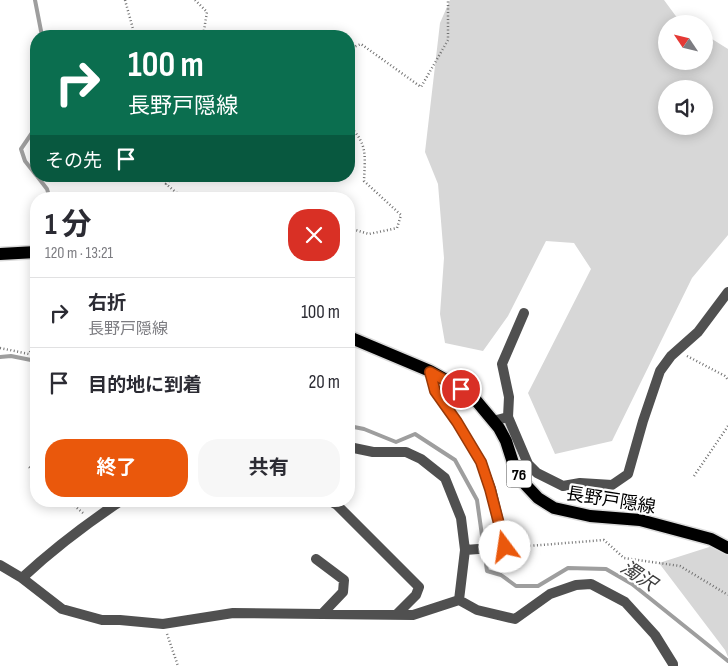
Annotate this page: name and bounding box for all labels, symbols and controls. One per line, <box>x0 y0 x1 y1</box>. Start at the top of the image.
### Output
north arrow <box>658 15 712 70</box>
map controls <box>658 15 713 135</box>
text: 100 m <box>128 44 204 87</box>
icon: right <box>45 50 110 115</box>
button: sound <box>658 80 713 135</box>
text: 長野戸隠線 <box>128 93 238 120</box>
icon: arrive <box>112 145 140 173</box>
text: その先 <box>45 150 102 173</box>
text: 1 分 <box>45 207 91 243</box>
button: close <box>288 209 340 261</box>
text: 120 m · 13:21 <box>45 244 113 263</box>
text: 右折 <box>88 292 126 315</box>
icon: right <box>45 299 73 327</box>
text: 100 m <box>301 301 340 324</box>
text: 長野戸隠線 <box>88 320 168 339</box>
pin <box>440 368 482 410</box>
icon: arrive <box>45 369 73 397</box>
text: 20 m <box>308 371 340 394</box>
text: 目的地に到着 <box>88 374 202 397</box>
icon: arrive <box>447 375 475 403</box>
button: 終了 <box>45 439 188 497</box>
button: 共有 <box>198 439 340 497</box>
road number: 76 <box>506 460 532 488</box>
street label: 長野戸隠線 <box>565 483 657 518</box>
position arrow <box>478 520 530 572</box>
water label: 濁沢 <box>616 556 663 598</box>

